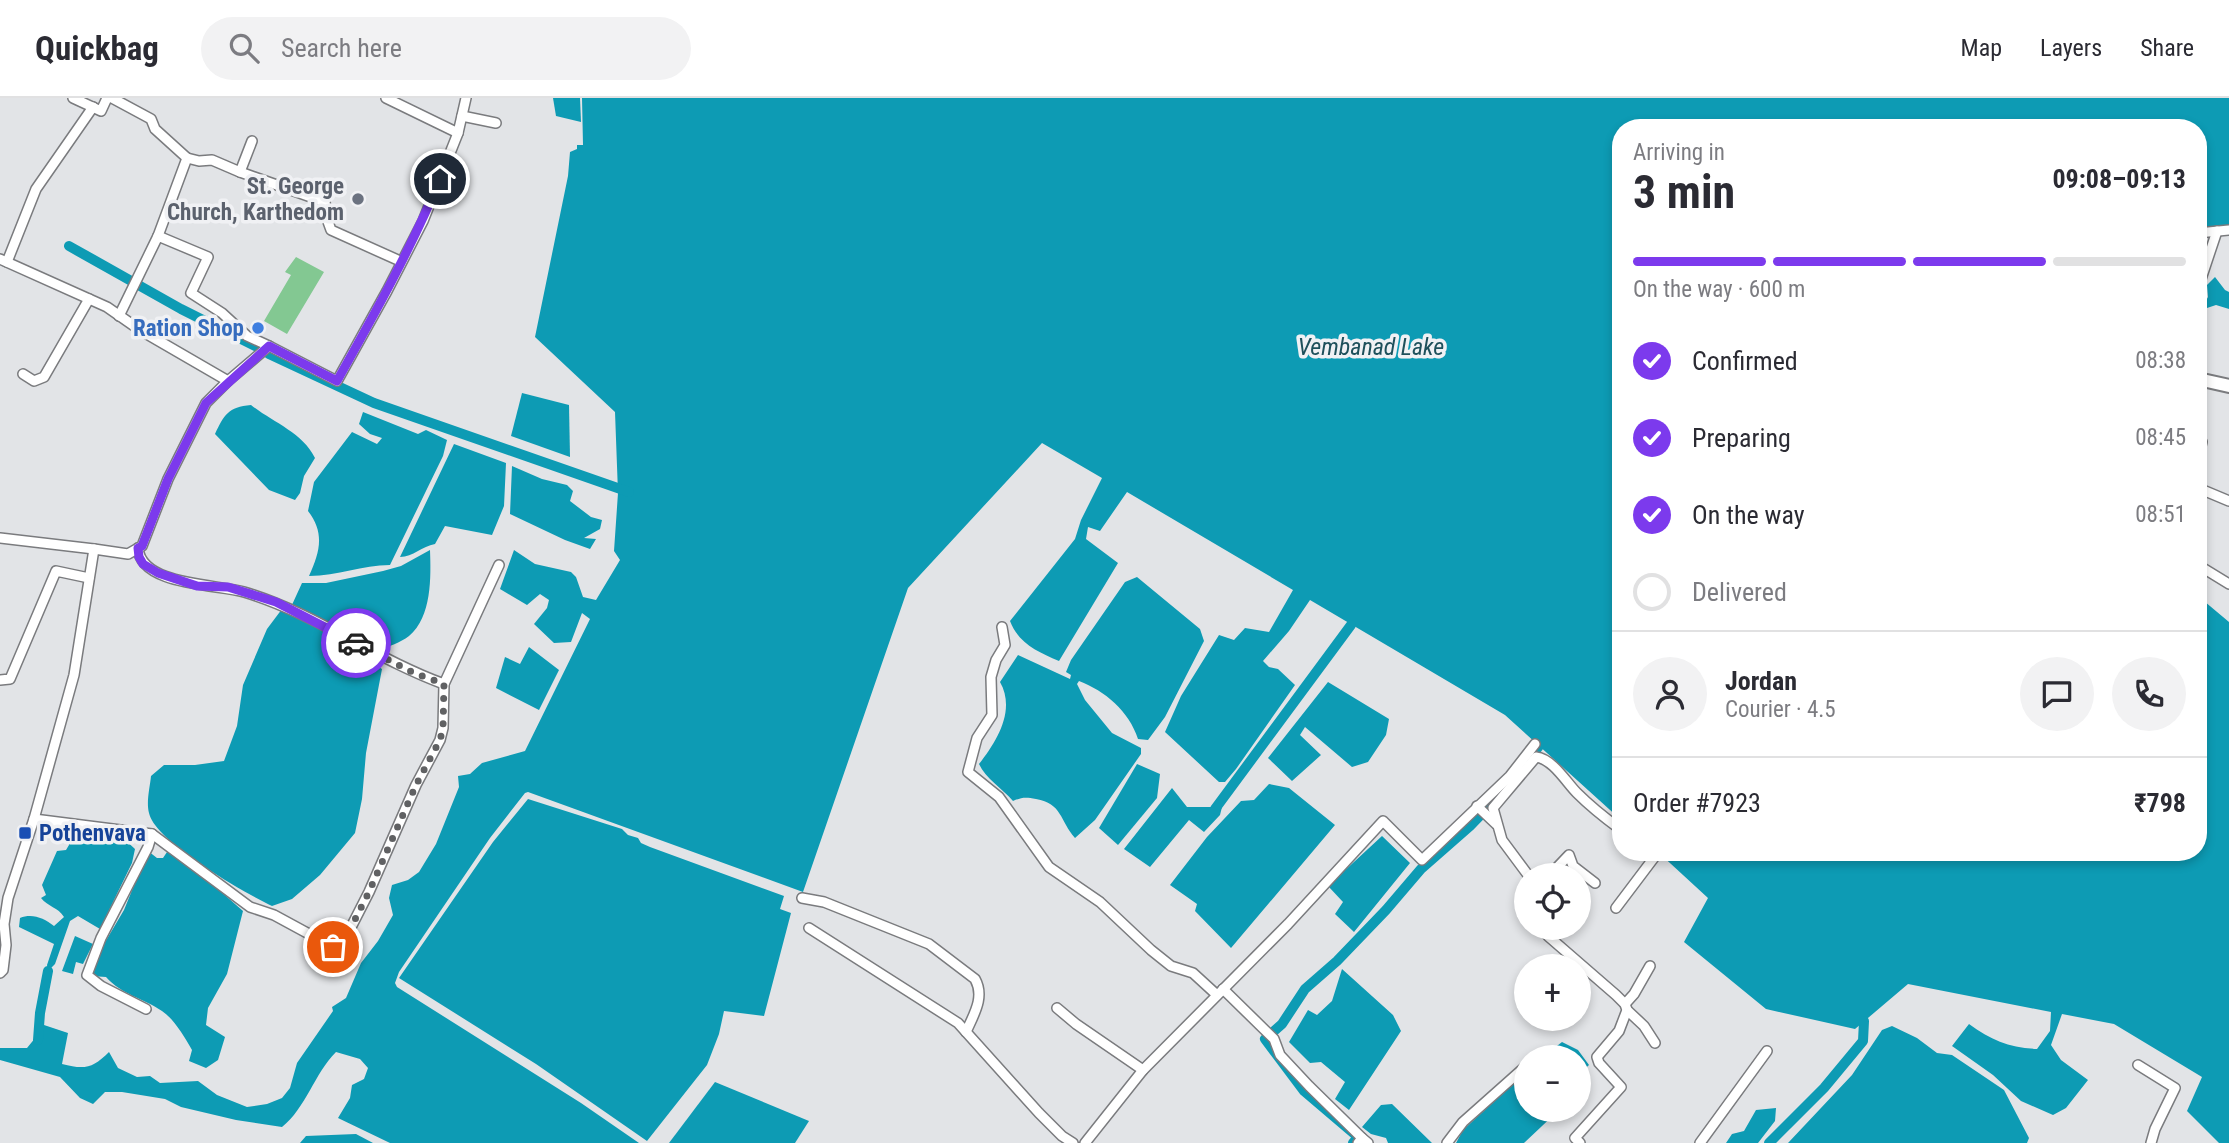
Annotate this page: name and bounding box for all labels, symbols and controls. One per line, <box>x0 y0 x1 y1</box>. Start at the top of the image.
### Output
search box <box>201 17 691 80</box>
text: Quickbag <box>35 29 159 68</box>
icon: search <box>225 29 263 67</box>
text: Search here <box>281 33 402 63</box>
text: Map <box>1961 34 2002 62</box>
text: Layers <box>2040 34 2102 62</box>
text: Share <box>2140 34 2194 62</box>
text: Arriving in <box>1633 139 1725 166</box>
pin <box>410 149 470 209</box>
icon: home <box>421 160 459 198</box>
text: 09:08–09:13 <box>2052 164 2186 194</box>
text: 3 min <box>1633 165 1735 219</box>
place label: St. George Church, Karthedom <box>167 173 344 226</box>
marker: St. George Church, Karthedom <box>350 191 366 207</box>
text: On the way · 600 m <box>1633 276 1805 303</box>
place label: Ration Shop <box>133 315 244 342</box>
marker: Ration Shop <box>250 320 266 336</box>
water label: Vembanad Lake <box>1298 333 1444 361</box>
icon: check <box>1633 342 1671 380</box>
text: Confirmed <box>1692 346 1798 376</box>
text: 08:38 <box>2135 347 2186 374</box>
icon: check <box>1633 419 1671 457</box>
text: Preparing <box>1692 423 1791 453</box>
text: 08:45 <box>2135 424 2186 451</box>
icon: check <box>1633 496 1671 534</box>
text: On the way <box>1692 500 1805 530</box>
text: 08:51 <box>2135 501 2186 528</box>
text: Delivered <box>1692 577 1787 607</box>
courier <box>321 608 391 678</box>
icon: car <box>337 624 375 662</box>
button: person <box>1633 657 1707 731</box>
button: chat <box>2020 657 2094 731</box>
button: phone <box>2112 657 2186 731</box>
text: Jordan <box>1725 666 1797 696</box>
text: Courier · 4.5 <box>1725 696 1836 723</box>
text: Order #7923 <box>1633 788 1761 818</box>
text: ₹798 <box>2134 788 2186 818</box>
place label: Pothenvava <box>39 820 146 847</box>
marker: Pothenvava <box>17 825 33 841</box>
map controls <box>1514 863 1591 1122</box>
button: locate <box>1514 863 1591 940</box>
pin <box>303 917 363 977</box>
icon: bag <box>314 928 352 966</box>
button: + <box>1514 954 1591 1031</box>
button: − <box>1514 1045 1591 1122</box>

